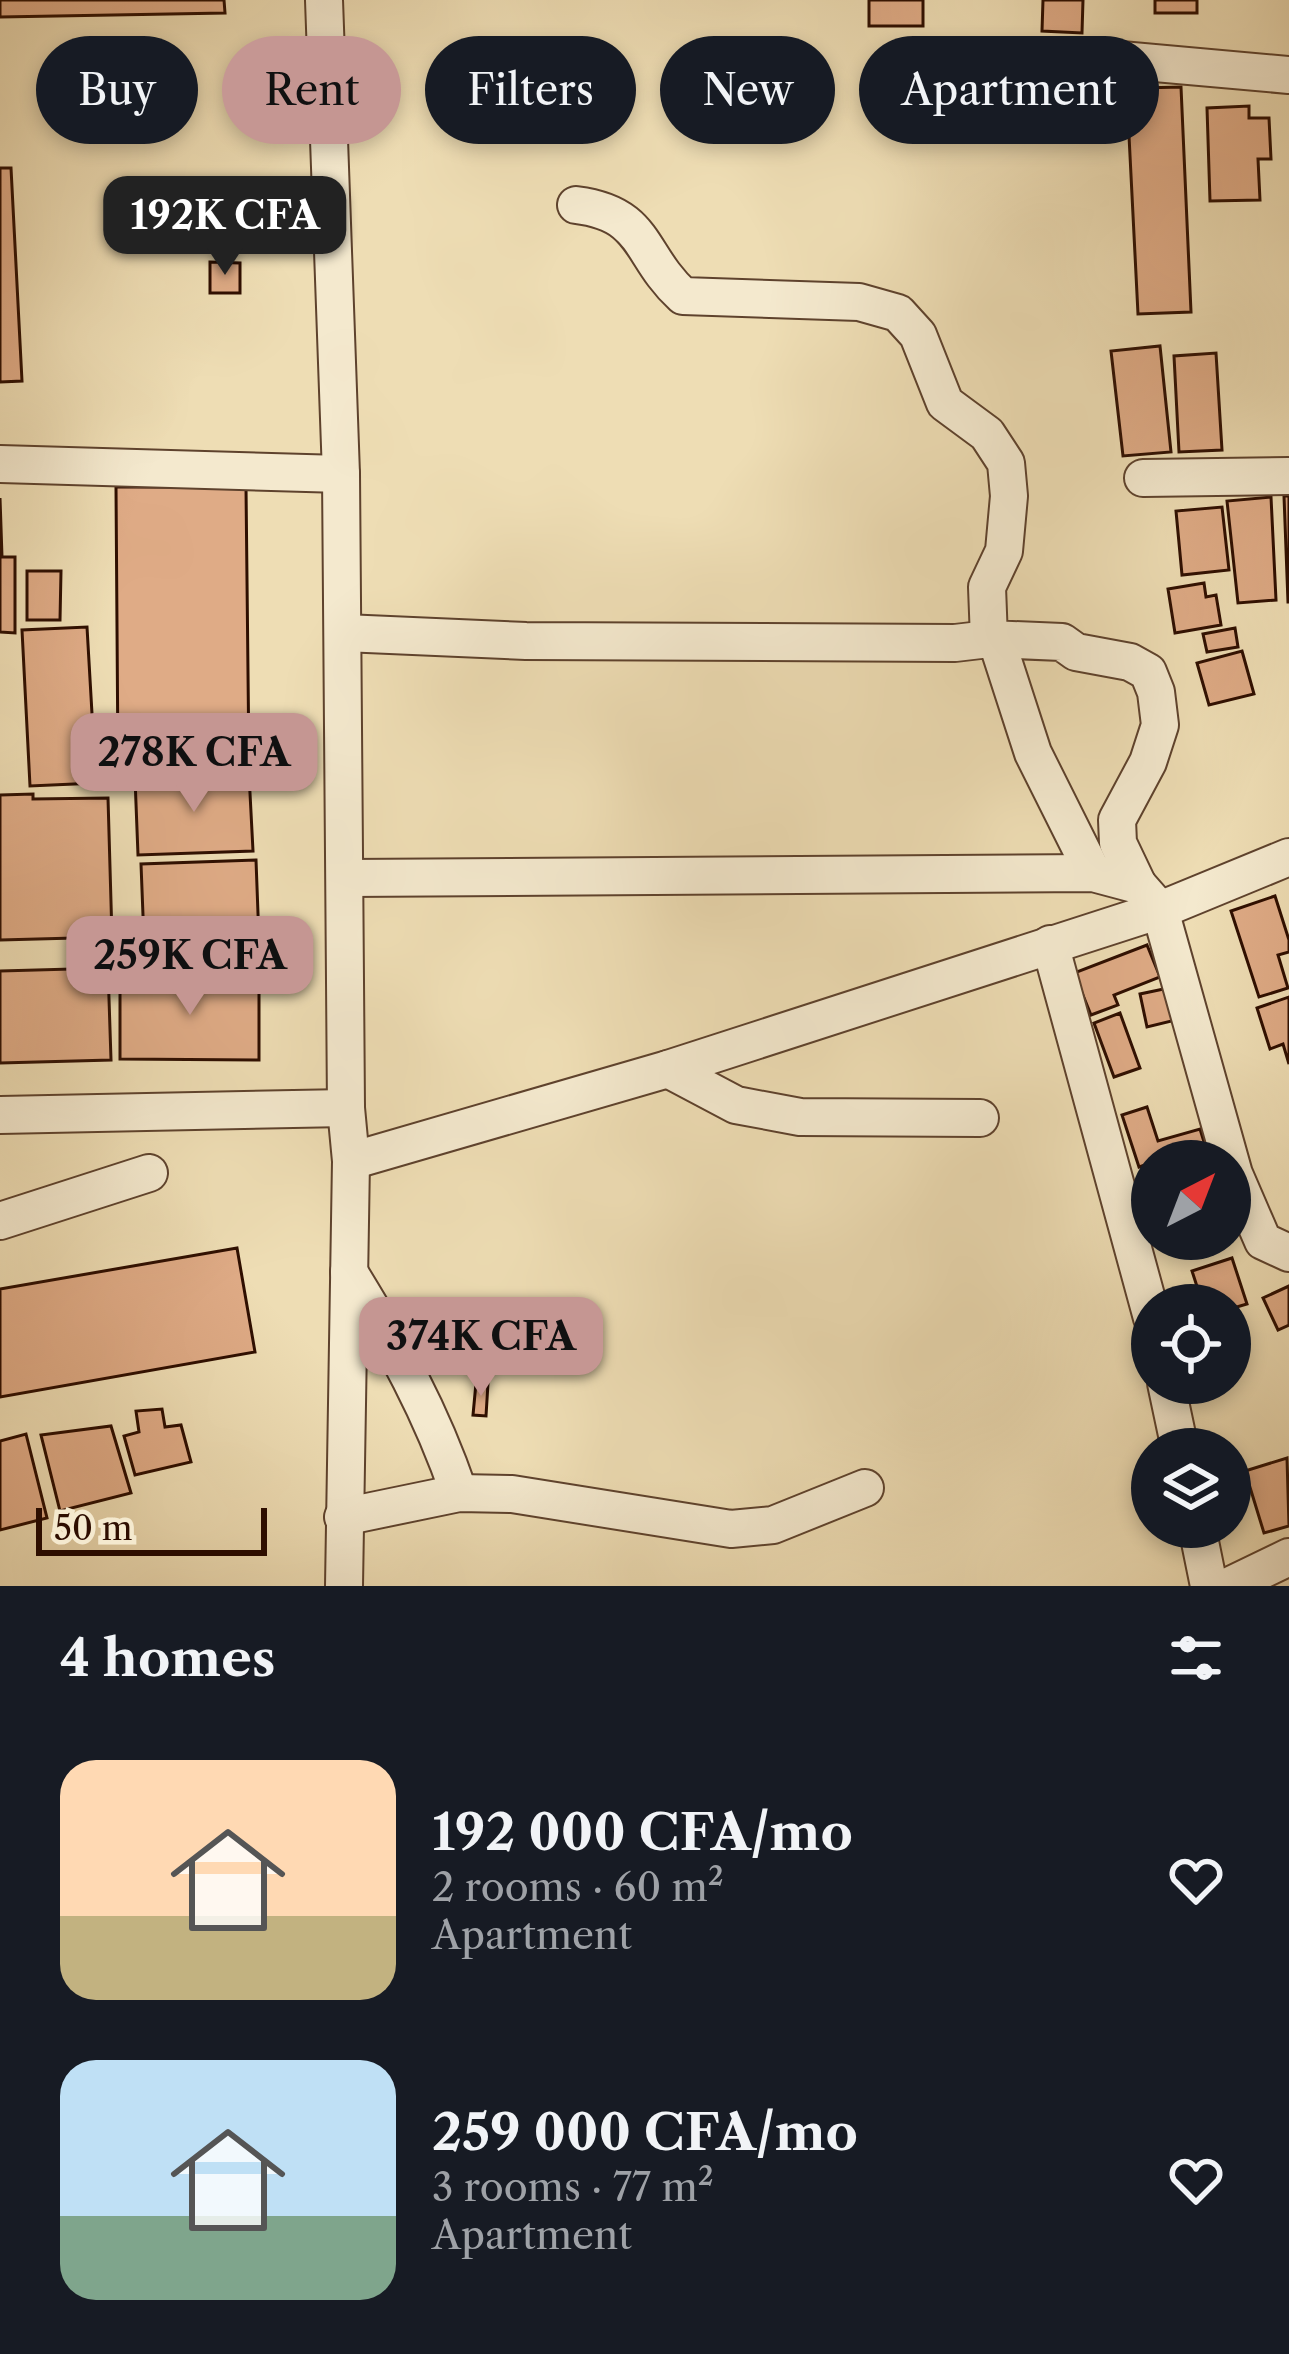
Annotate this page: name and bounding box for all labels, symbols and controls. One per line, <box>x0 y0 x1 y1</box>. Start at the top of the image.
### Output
chip: Buy <box>36 36 198 144</box>
chip: Rent <box>222 36 401 144</box>
chip: Filters <box>425 36 636 144</box>
chip: New <box>660 36 835 144</box>
chip: Apartment <box>859 36 1159 144</box>
pin: 192K CFA <box>101 176 349 278</box>
text: 192K CFA <box>130 191 320 239</box>
pin: 278K CFA <box>70 713 318 815</box>
text: 278K CFA <box>97 728 291 776</box>
pin: 259K CFA <box>66 916 314 1018</box>
text: 259K CFA <box>93 931 287 979</box>
north arrow <box>1131 1140 1251 1260</box>
map controls <box>1131 1140 1251 1548</box>
button: locate <box>1131 1284 1251 1404</box>
pin: 374K CFA <box>357 1297 605 1399</box>
text: 374K CFA <box>386 1312 576 1360</box>
button: layers <box>1131 1428 1251 1548</box>
scale bar <box>36 1502 267 1555</box>
text: 50 m <box>54 1508 132 1549</box>
icon: filters <box>1163 1625 1229 1691</box>
text: 4 homes <box>60 1627 275 1689</box>
text: 192 000 CFA/mo <box>432 1801 853 1863</box>
icon: home <box>156 1808 300 1952</box>
icon: heart <box>1163 1847 1229 1913</box>
text: 2 rooms · 60 m² <box>432 1863 724 1911</box>
text: Apartment <box>432 1911 632 1959</box>
text: 259 000 CFA/mo <box>432 2101 858 2163</box>
icon: home <box>156 2108 300 2252</box>
icon: heart <box>1163 2147 1229 2213</box>
text: 3 rooms · 77 m² <box>432 2163 714 2211</box>
text: Apartment <box>432 2211 632 2259</box>

